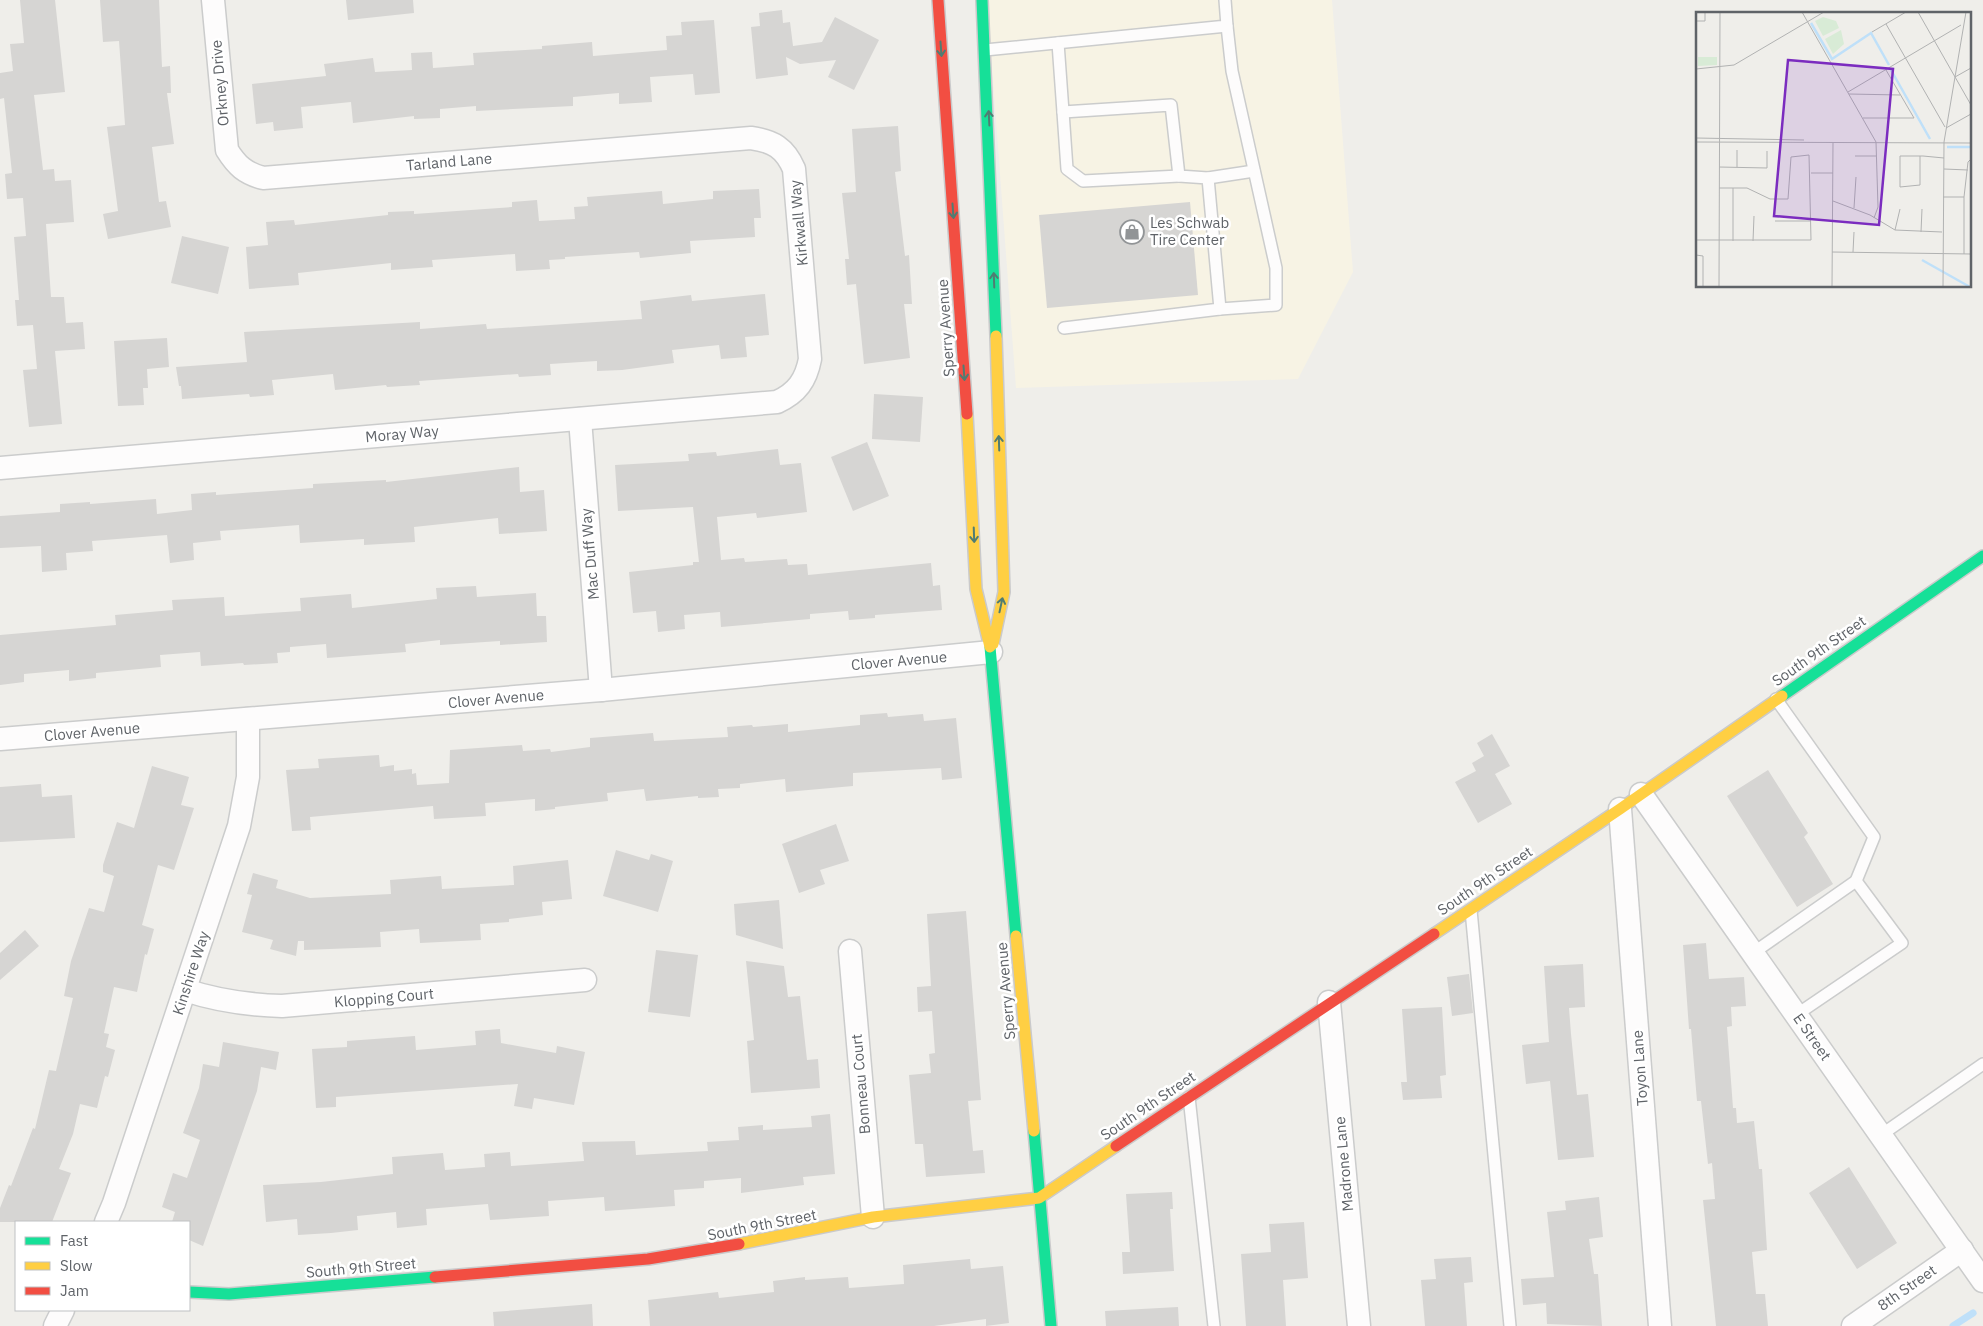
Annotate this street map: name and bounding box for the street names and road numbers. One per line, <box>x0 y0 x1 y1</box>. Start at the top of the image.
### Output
street label: Orkney Drive <box>206 39 233 127</box>
street label: Tarland Lane <box>405 148 493 175</box>
street label: Kirkwall Way <box>785 179 812 267</box>
street label: Sperry Avenue <box>933 279 958 378</box>
street label: Moray Way <box>364 421 440 446</box>
street label: Mac Duff Way <box>576 507 603 601</box>
street label: South 9th Street <box>1768 611 1869 690</box>
street label: Clover Avenue <box>850 647 948 674</box>
street label: Clover Avenue <box>447 685 545 712</box>
street label: Clover Avenue <box>43 718 141 745</box>
street label: South 9th Street <box>1434 842 1536 919</box>
street label: Kinshire Way <box>168 928 213 1017</box>
street label: Sperry Avenue <box>992 941 1019 1041</box>
street label: Klopping Court <box>333 984 435 1011</box>
street label: E Street <box>1789 1009 1836 1064</box>
street label: Toyon Lane <box>1627 1029 1652 1107</box>
street label: Bonneau Court <box>847 1033 874 1135</box>
street label: South 9th Street <box>1097 1067 1199 1144</box>
street label: Madrone Lane <box>1330 1116 1357 1212</box>
street label: South 9th Street <box>706 1205 818 1244</box>
street label: South 9th Street <box>305 1253 417 1282</box>
street label: 8th Street <box>1874 1260 1940 1315</box>

